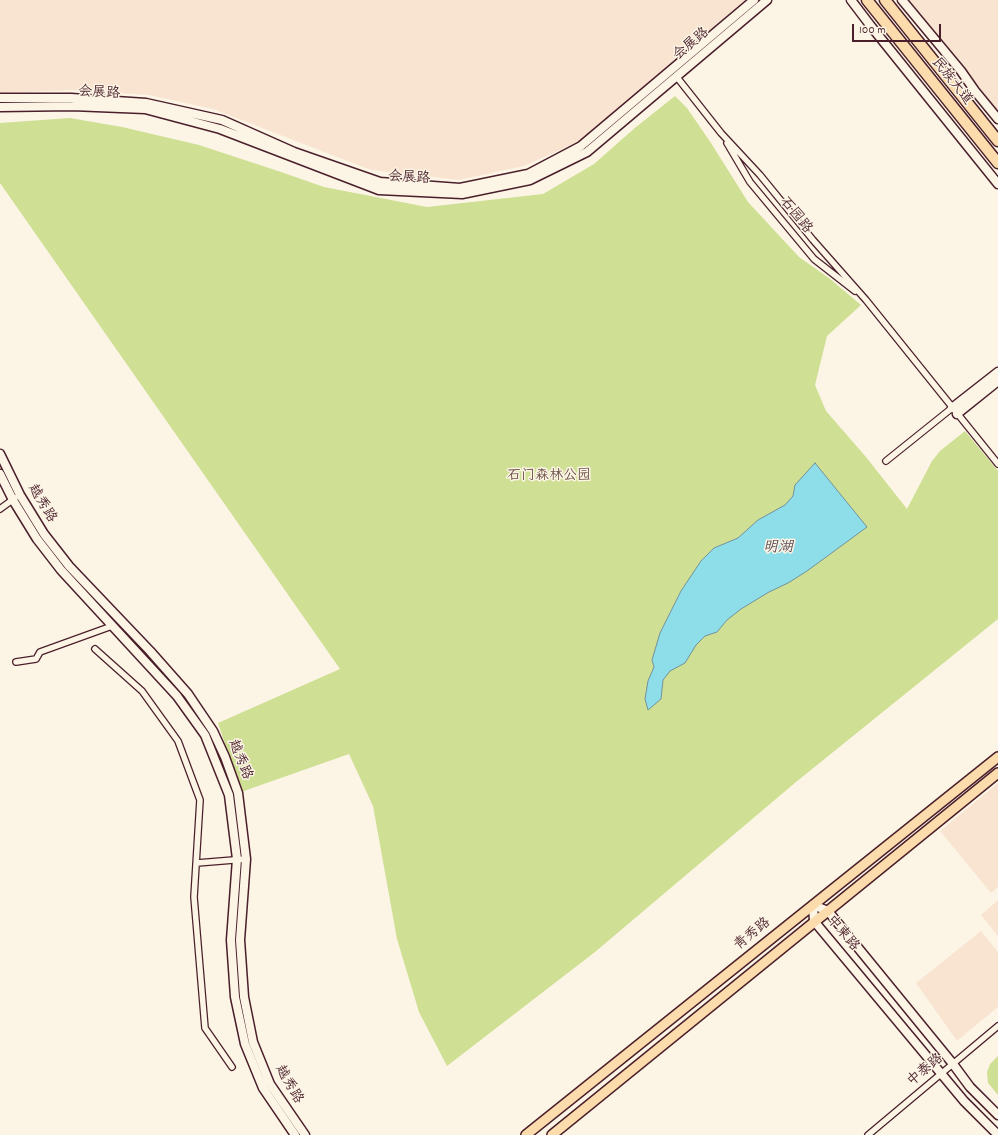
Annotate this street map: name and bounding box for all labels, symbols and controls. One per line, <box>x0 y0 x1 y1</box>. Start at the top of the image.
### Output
scale bar <box>854 16 943 42</box>
text: 100 m <box>859 22 886 39</box>
street label: 会展路 <box>671 25 713 65</box>
street label: 民族大道 <box>927 55 975 109</box>
street label: 会展路 <box>78 85 120 103</box>
street label: 会展路 <box>388 170 430 188</box>
street label: 石园路 <box>775 194 815 238</box>
park label: 石门森林公园 <box>507 469 591 485</box>
street label: 越秀路 <box>23 482 59 526</box>
water label: 明湖 <box>763 540 793 558</box>
street label: 越秀路 <box>223 737 255 783</box>
street label: 中柬路 <box>822 913 862 955</box>
street label: 青秀路 <box>731 915 775 955</box>
street label: 中泰路 <box>905 1051 947 1091</box>
street label: 越秀路 <box>270 1063 306 1107</box>

